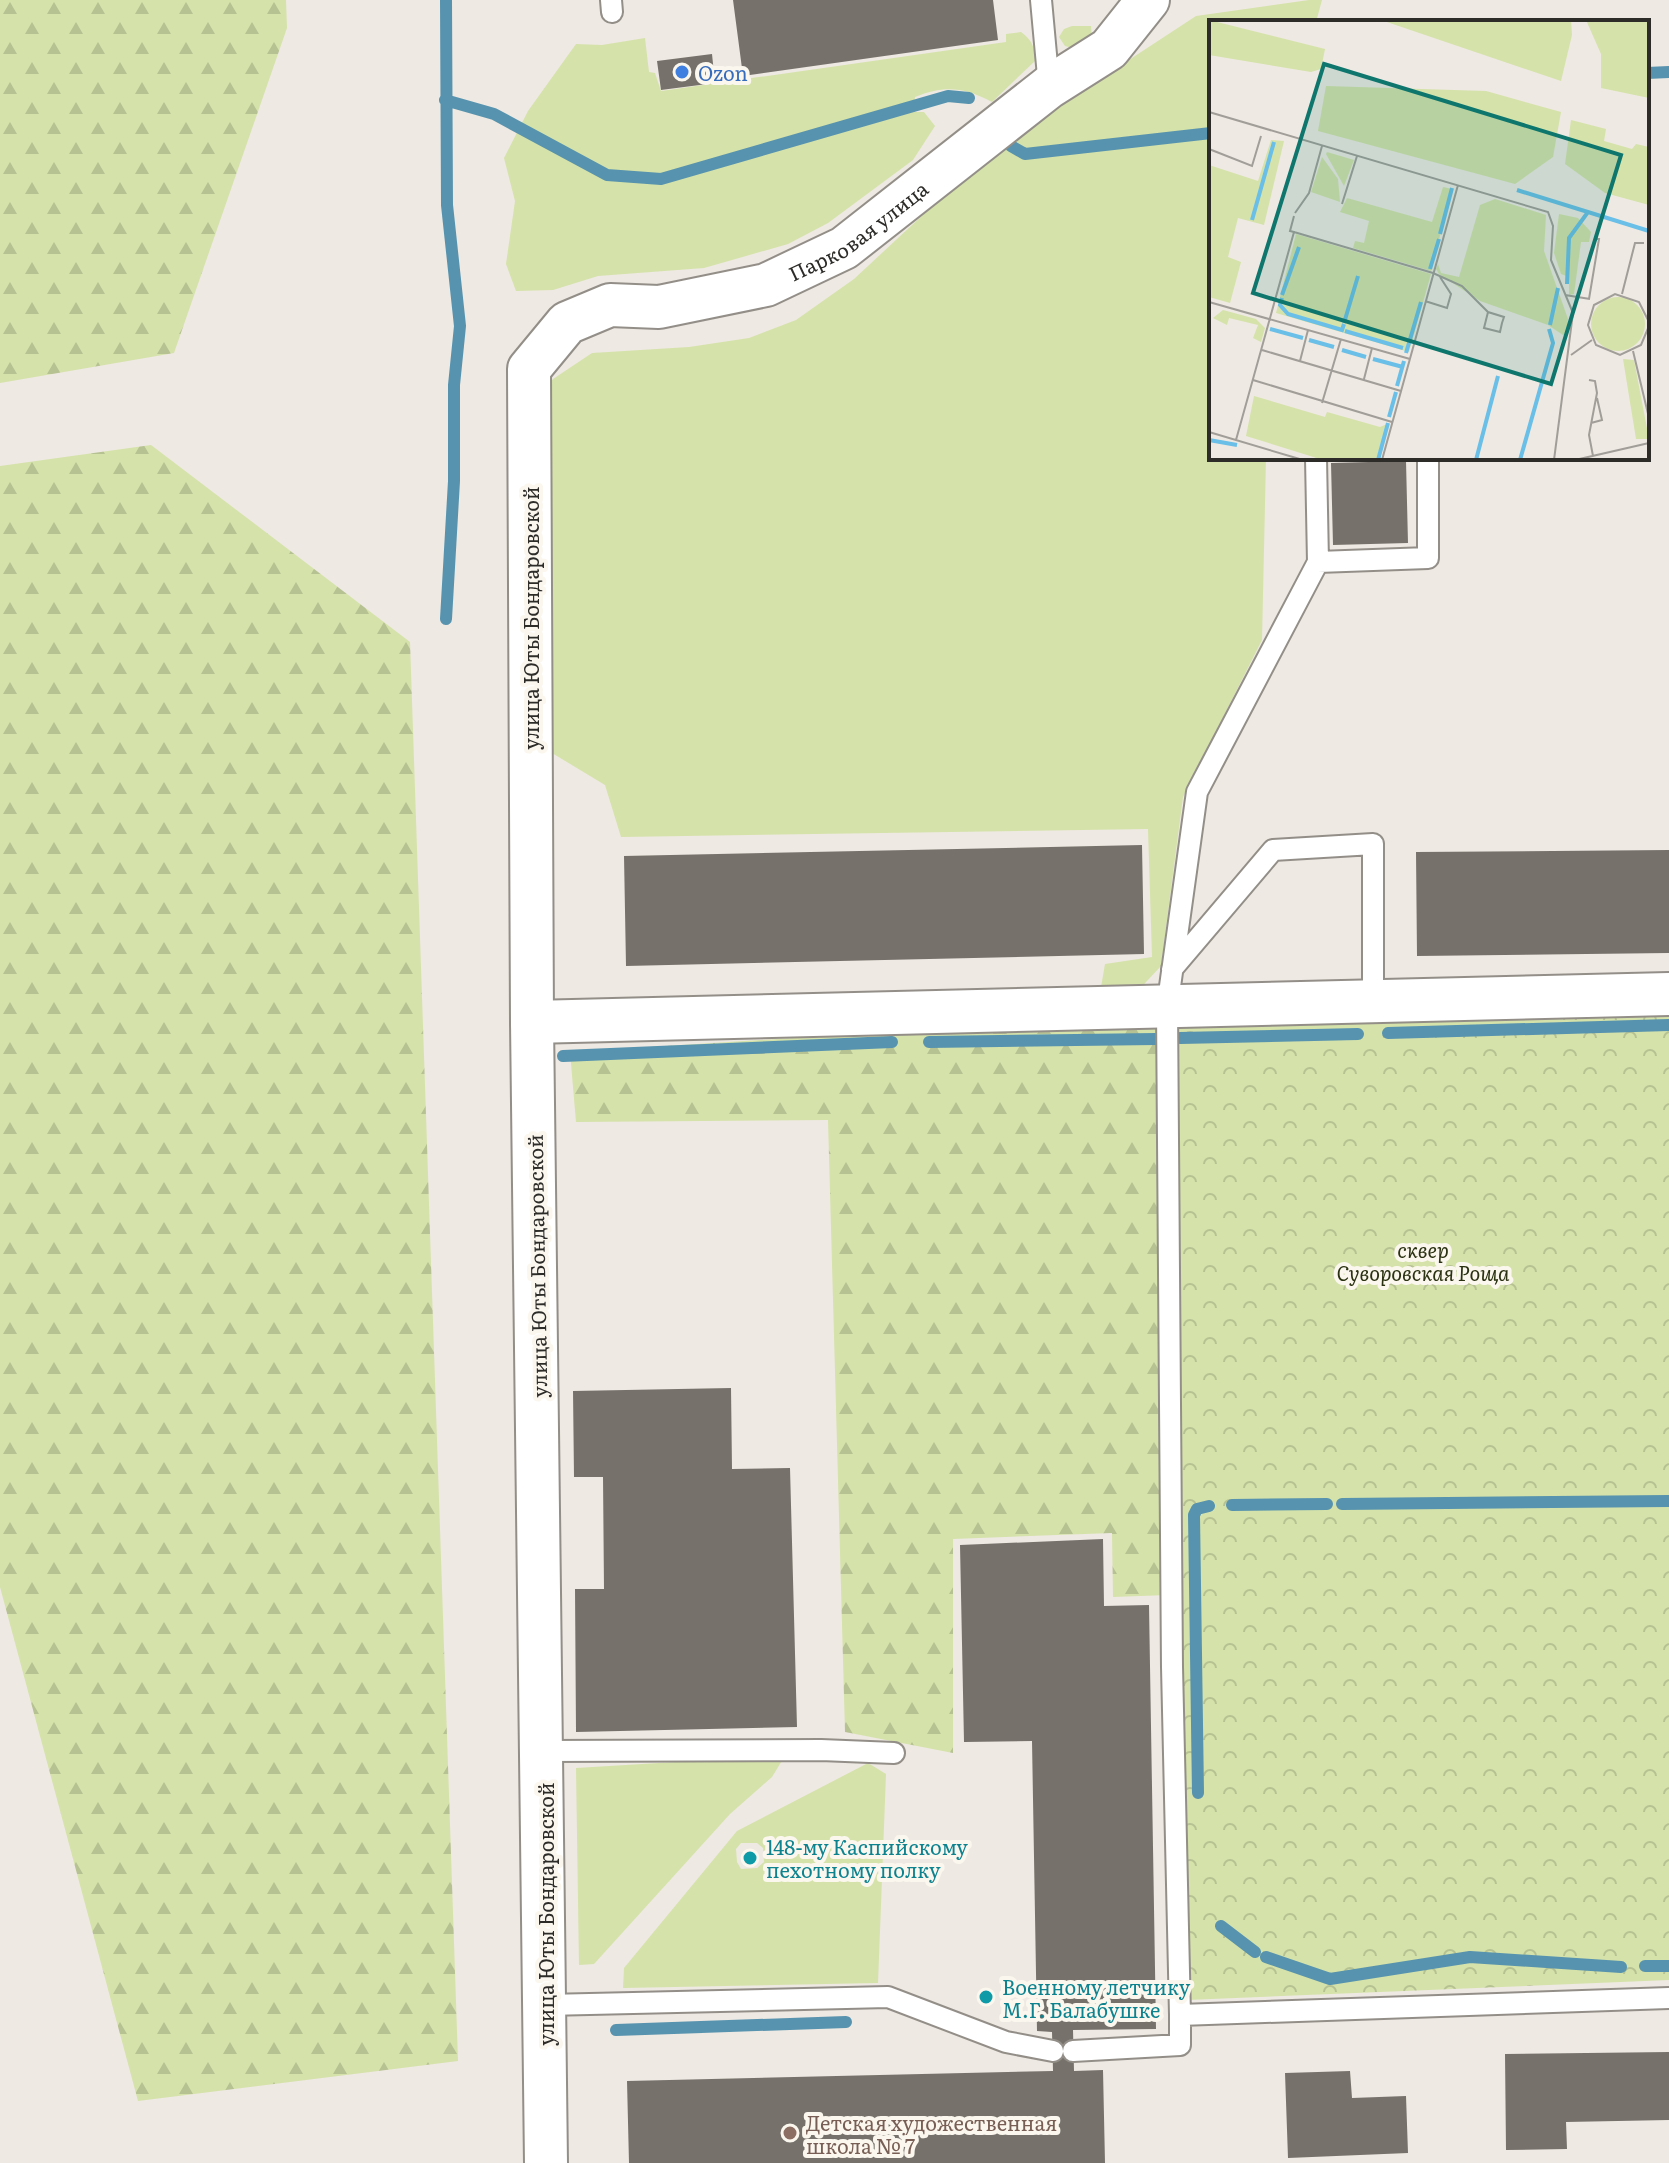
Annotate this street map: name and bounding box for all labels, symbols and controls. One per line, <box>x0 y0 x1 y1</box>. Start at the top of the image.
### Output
inset map <box>1209 20 1649 460</box>
place label: Ozon <box>698 57 748 87</box>
marker: Ozon <box>673 63 691 81</box>
street label: Парковая улица <box>783 173 934 287</box>
street label: улица Юты Бондаровской <box>515 486 545 750</box>
street label: улица Юты Бондаровской <box>519 1134 553 1398</box>
park label: сквер Суворовская Роща <box>1336 1234 1510 1287</box>
street label: улица Юты Бондаровской <box>530 1782 560 2046</box>
place label: 148-му Каспийскому пехотному полку <box>766 1831 968 1884</box>
marker: 148-му Каспийскому пехотному полку <box>741 1849 759 1867</box>
place label: Военному летчику М.Г. Балабушке <box>1002 1971 1191 2024</box>
marker: Военному летчику М.Г. Балабушке <box>977 1988 995 2006</box>
place label: Детская художественная школа № 7 <box>806 2107 1057 2160</box>
marker: Детская художественная школа № 7 <box>781 2124 799 2142</box>

